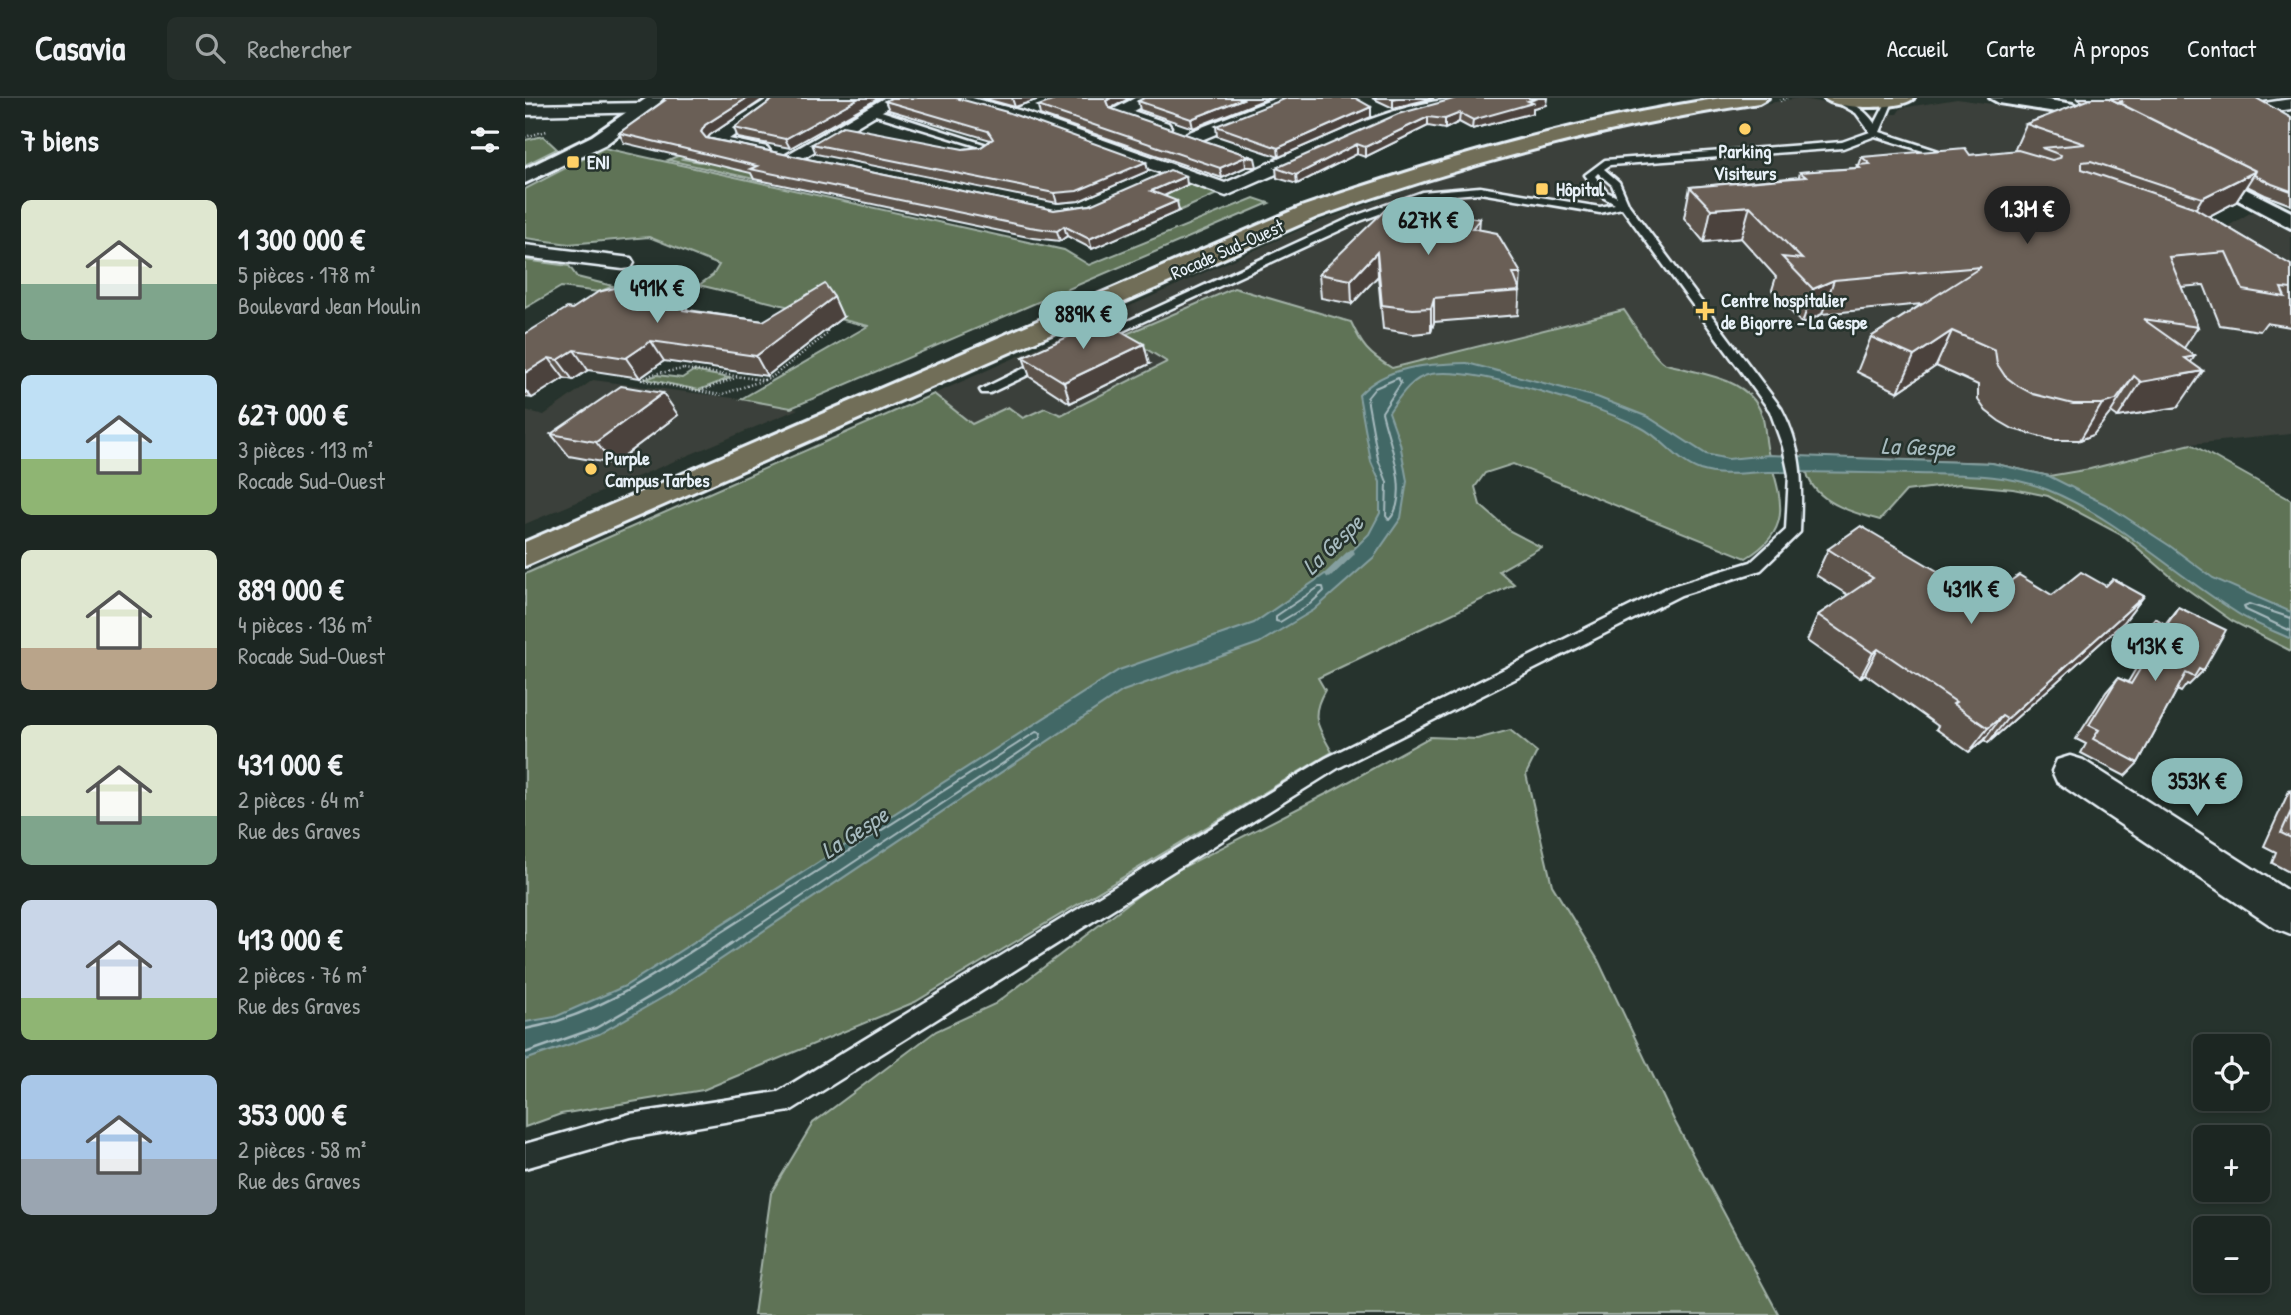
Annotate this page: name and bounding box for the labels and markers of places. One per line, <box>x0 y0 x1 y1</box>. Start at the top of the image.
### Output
marker: Parking Visiteurs <box>1737 121 1753 137</box>
place label: Parking Visiteurs <box>1714 138 1777 186</box>
place label: ENI <box>587 149 610 175</box>
marker: ENI <box>565 154 581 170</box>
place label: Hôpital <box>1556 176 1605 203</box>
marker: Hôpital <box>1534 181 1550 197</box>
pin: 1.3M € <box>1970 186 2084 246</box>
pin: 627K € <box>1371 198 1485 257</box>
pin: 491K € <box>600 266 714 325</box>
place label: Centre hospitalier de Bigorre - La Gespe <box>1721 287 1868 336</box>
pin: 889K € <box>1026 292 1140 351</box>
marker: Centre hospitalier de Bigorre - La Gespe <box>1695 301 1715 321</box>
place label: Purple Campus Tarbes <box>605 445 710 494</box>
marker: Purple Campus Tarbes <box>583 461 599 477</box>
pin: 431K € <box>1914 566 2028 626</box>
pin: 413K € <box>2098 624 2212 683</box>
pin: 353K € <box>2140 758 2254 818</box>

